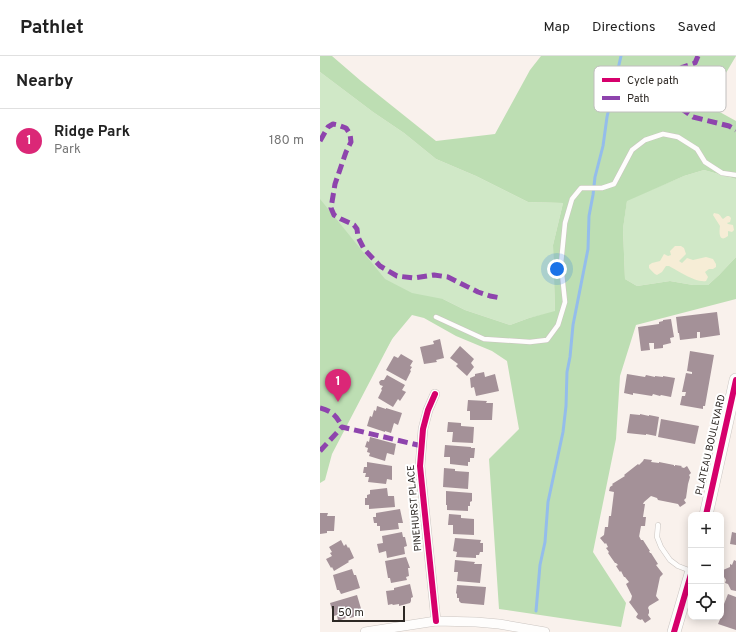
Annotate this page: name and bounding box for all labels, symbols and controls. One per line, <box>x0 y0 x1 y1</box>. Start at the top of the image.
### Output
text: Pathlet <box>20 16 84 40</box>
text: Map <box>544 19 570 36</box>
text: Directions <box>592 19 656 36</box>
text: Saved <box>678 19 716 36</box>
legend <box>594 66 726 112</box>
text: Nearby <box>16 71 73 93</box>
text: Cycle path <box>627 74 679 88</box>
text: Path <box>627 92 649 106</box>
text: Ridge Park <box>54 123 130 142</box>
text: 1 <box>26 133 32 149</box>
text: 180 m <box>269 133 304 149</box>
text: Park <box>54 142 81 158</box>
your location <box>547 259 567 279</box>
pin: 1 <box>325 369 351 402</box>
street label: PLATEAU BOULEVARD <box>693 393 729 497</box>
street label: PINEHURST PLACE <box>405 464 425 552</box>
map controls <box>688 512 724 620</box>
button: + <box>688 512 724 548</box>
button: − <box>688 548 724 584</box>
button: locate <box>688 584 724 620</box>
scale bar <box>332 604 405 623</box>
text: 50 m <box>338 606 364 620</box>

